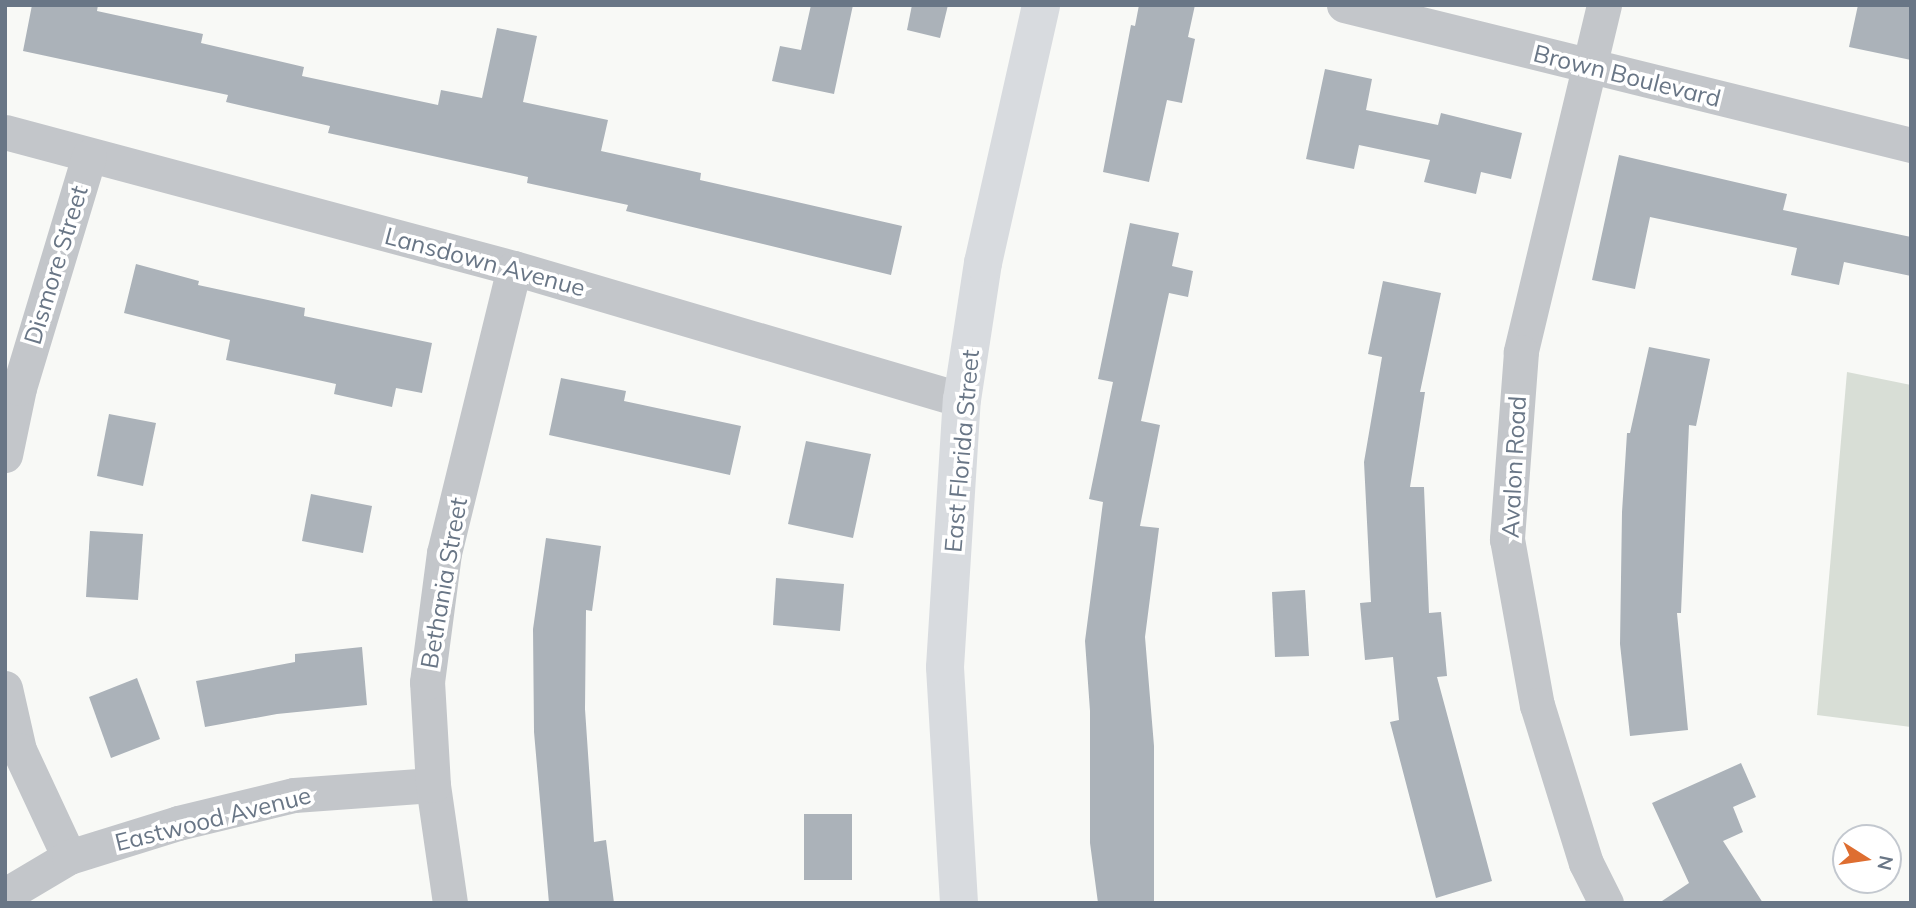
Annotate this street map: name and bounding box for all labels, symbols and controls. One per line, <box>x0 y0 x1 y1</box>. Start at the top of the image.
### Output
street label: Brown Boulevard <box>1530 39 1724 113</box>
street label: Dismore Street <box>18 182 94 348</box>
street label: Lansdown Avenue <box>382 221 588 303</box>
street label: East Florida Street <box>939 348 985 554</box>
street label: Avalon Road <box>1496 395 1532 539</box>
street label: Bethania Street <box>415 495 473 671</box>
street label: Eastwood Avenue <box>112 781 314 857</box>
north arrow <box>1832 824 1902 894</box>
text: N <box>1872 853 1899 872</box>

